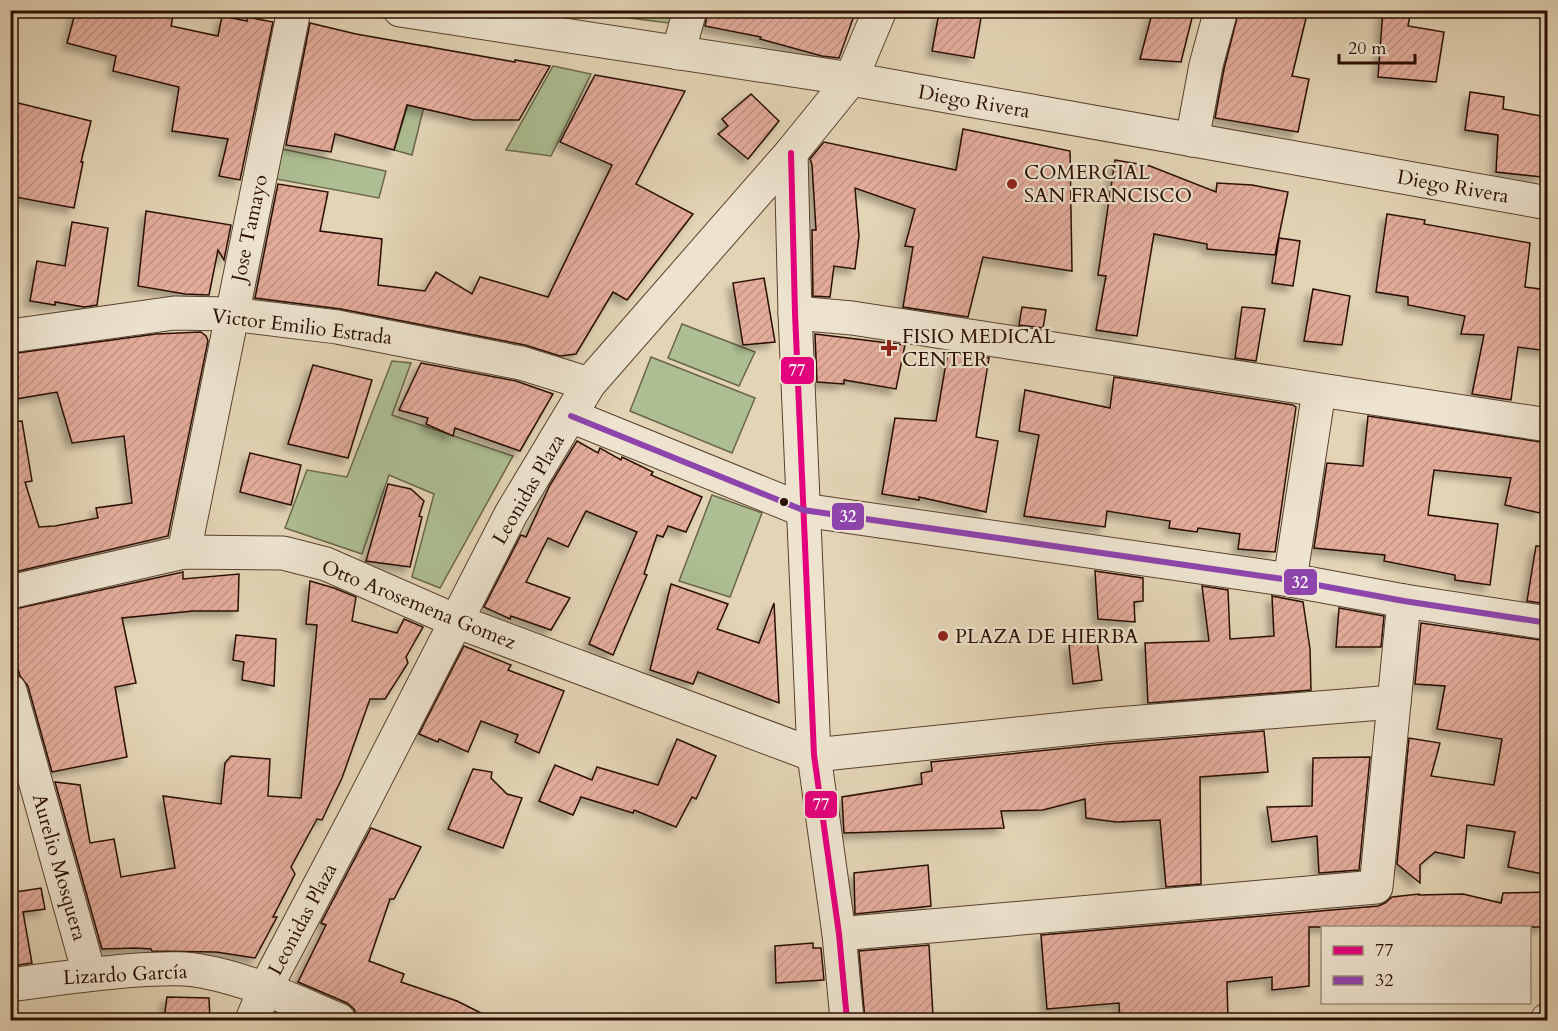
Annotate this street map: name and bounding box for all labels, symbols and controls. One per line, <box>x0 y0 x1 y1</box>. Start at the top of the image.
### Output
scale bar <box>1339 27 1416 65</box>
text: 20 m <box>1348 36 1387 61</box>
street label: Diego Rivera <box>916 78 1032 125</box>
place label: COMERCIAL SAN FRANCISCO <box>1024 159 1192 209</box>
street label: Diego Rivera <box>1395 163 1511 210</box>
street label: Jose Tamayo <box>224 172 274 287</box>
marker: COMERCIAL SAN FRANCISCO <box>1005 177 1019 191</box>
street label: Victor Emilio Estrada <box>210 302 394 351</box>
place label: FISIO MEDICAL CENTER <box>902 323 1057 373</box>
marker: FISIO MEDICAL CENTER <box>880 339 898 357</box>
line badge: 77 <box>780 356 815 385</box>
text: 77 <box>789 360 805 382</box>
street label: Leonidas Plaza <box>486 429 571 549</box>
unlabelled marker <box>778 496 790 508</box>
line badge: 32 <box>831 502 865 531</box>
text: 32 <box>840 506 856 528</box>
street label: Otto Arosemena Gomez <box>318 553 520 656</box>
line badge: 32 <box>1283 568 1318 596</box>
text: 32 <box>1292 572 1308 594</box>
place label: PLAZA DE HIERBA <box>955 623 1139 650</box>
marker: PLAZA DE HIERBA <box>936 629 950 643</box>
line badge: 77 <box>804 790 838 819</box>
street label: Aurelio Mosquera <box>26 791 93 944</box>
text: 77 <box>813 794 829 816</box>
street label: Leonidas Plaza <box>262 858 344 980</box>
legend <box>1321 926 1531 1004</box>
text: 77 <box>1375 938 1393 963</box>
street label: Lizardo García <box>62 958 188 991</box>
text: 32 <box>1375 968 1393 993</box>

